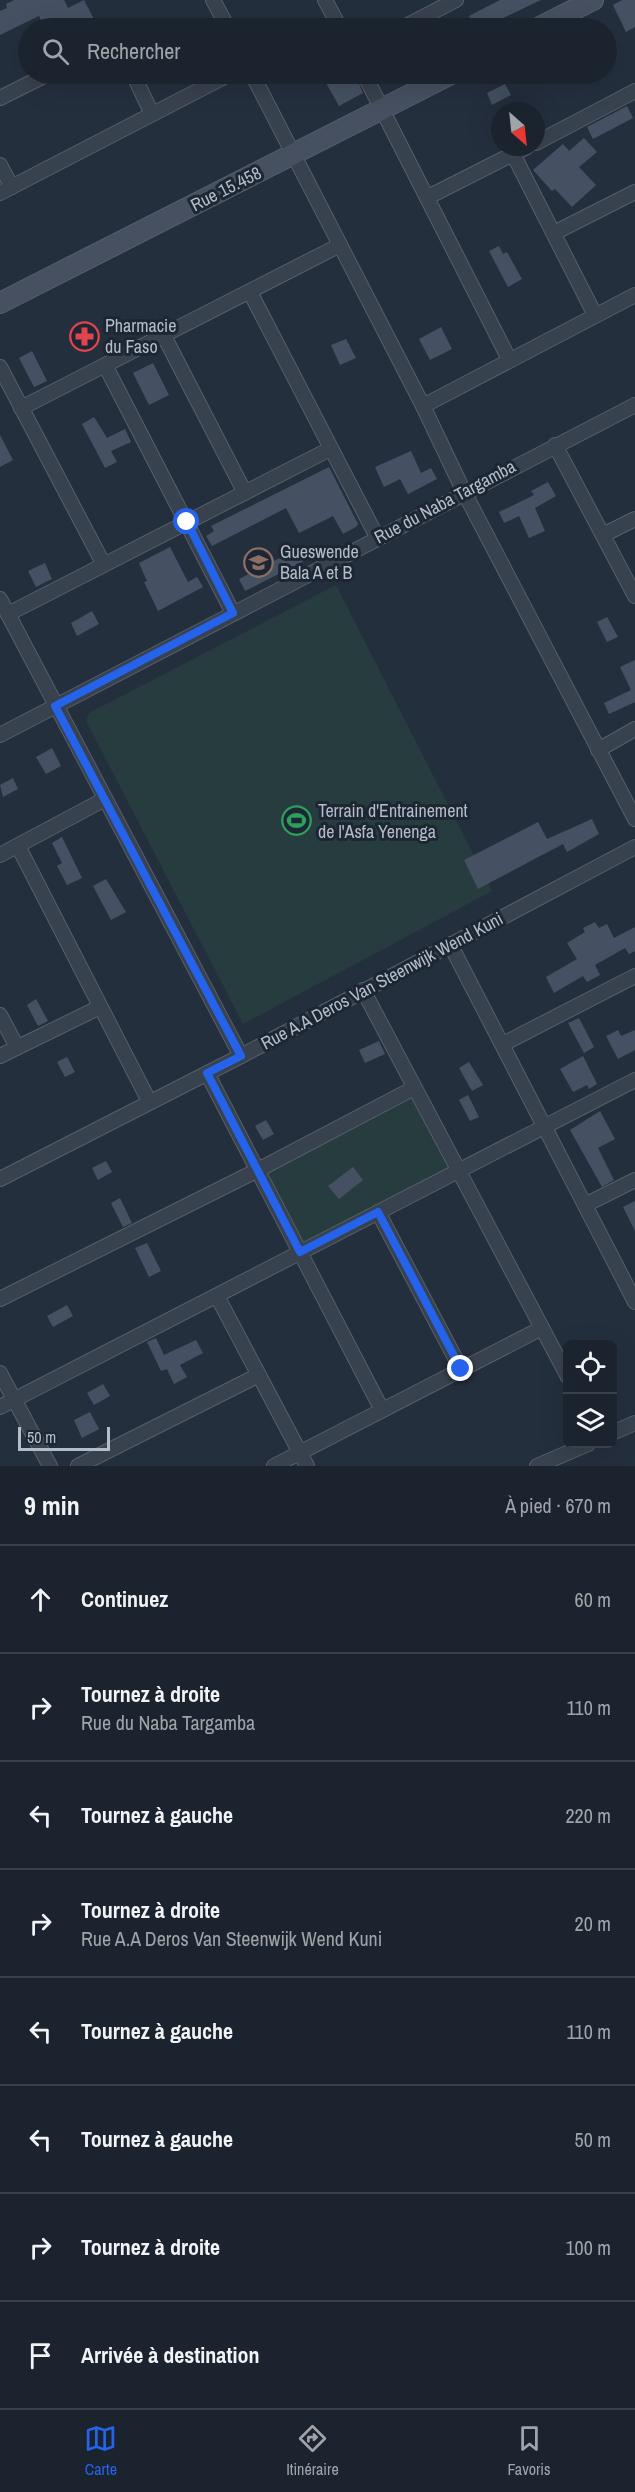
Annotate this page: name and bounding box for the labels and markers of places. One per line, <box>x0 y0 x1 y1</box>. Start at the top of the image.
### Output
place label: Pharmacie du Faso <box>105 313 176 359</box>
pharmacy icon: Pharmacie du Faso <box>68 320 100 352</box>
place label: Gueswende Bala A et B <box>280 539 359 585</box>
school or university icon: Gueswende Bala A et B <box>243 546 275 578</box>
place label: Terrain d'Entrainement de l'Asfa Yenenga <box>318 798 468 844</box>
sports icon: Terrain d'Entrainement de l'Asfa Yenenga <box>281 805 313 837</box>

